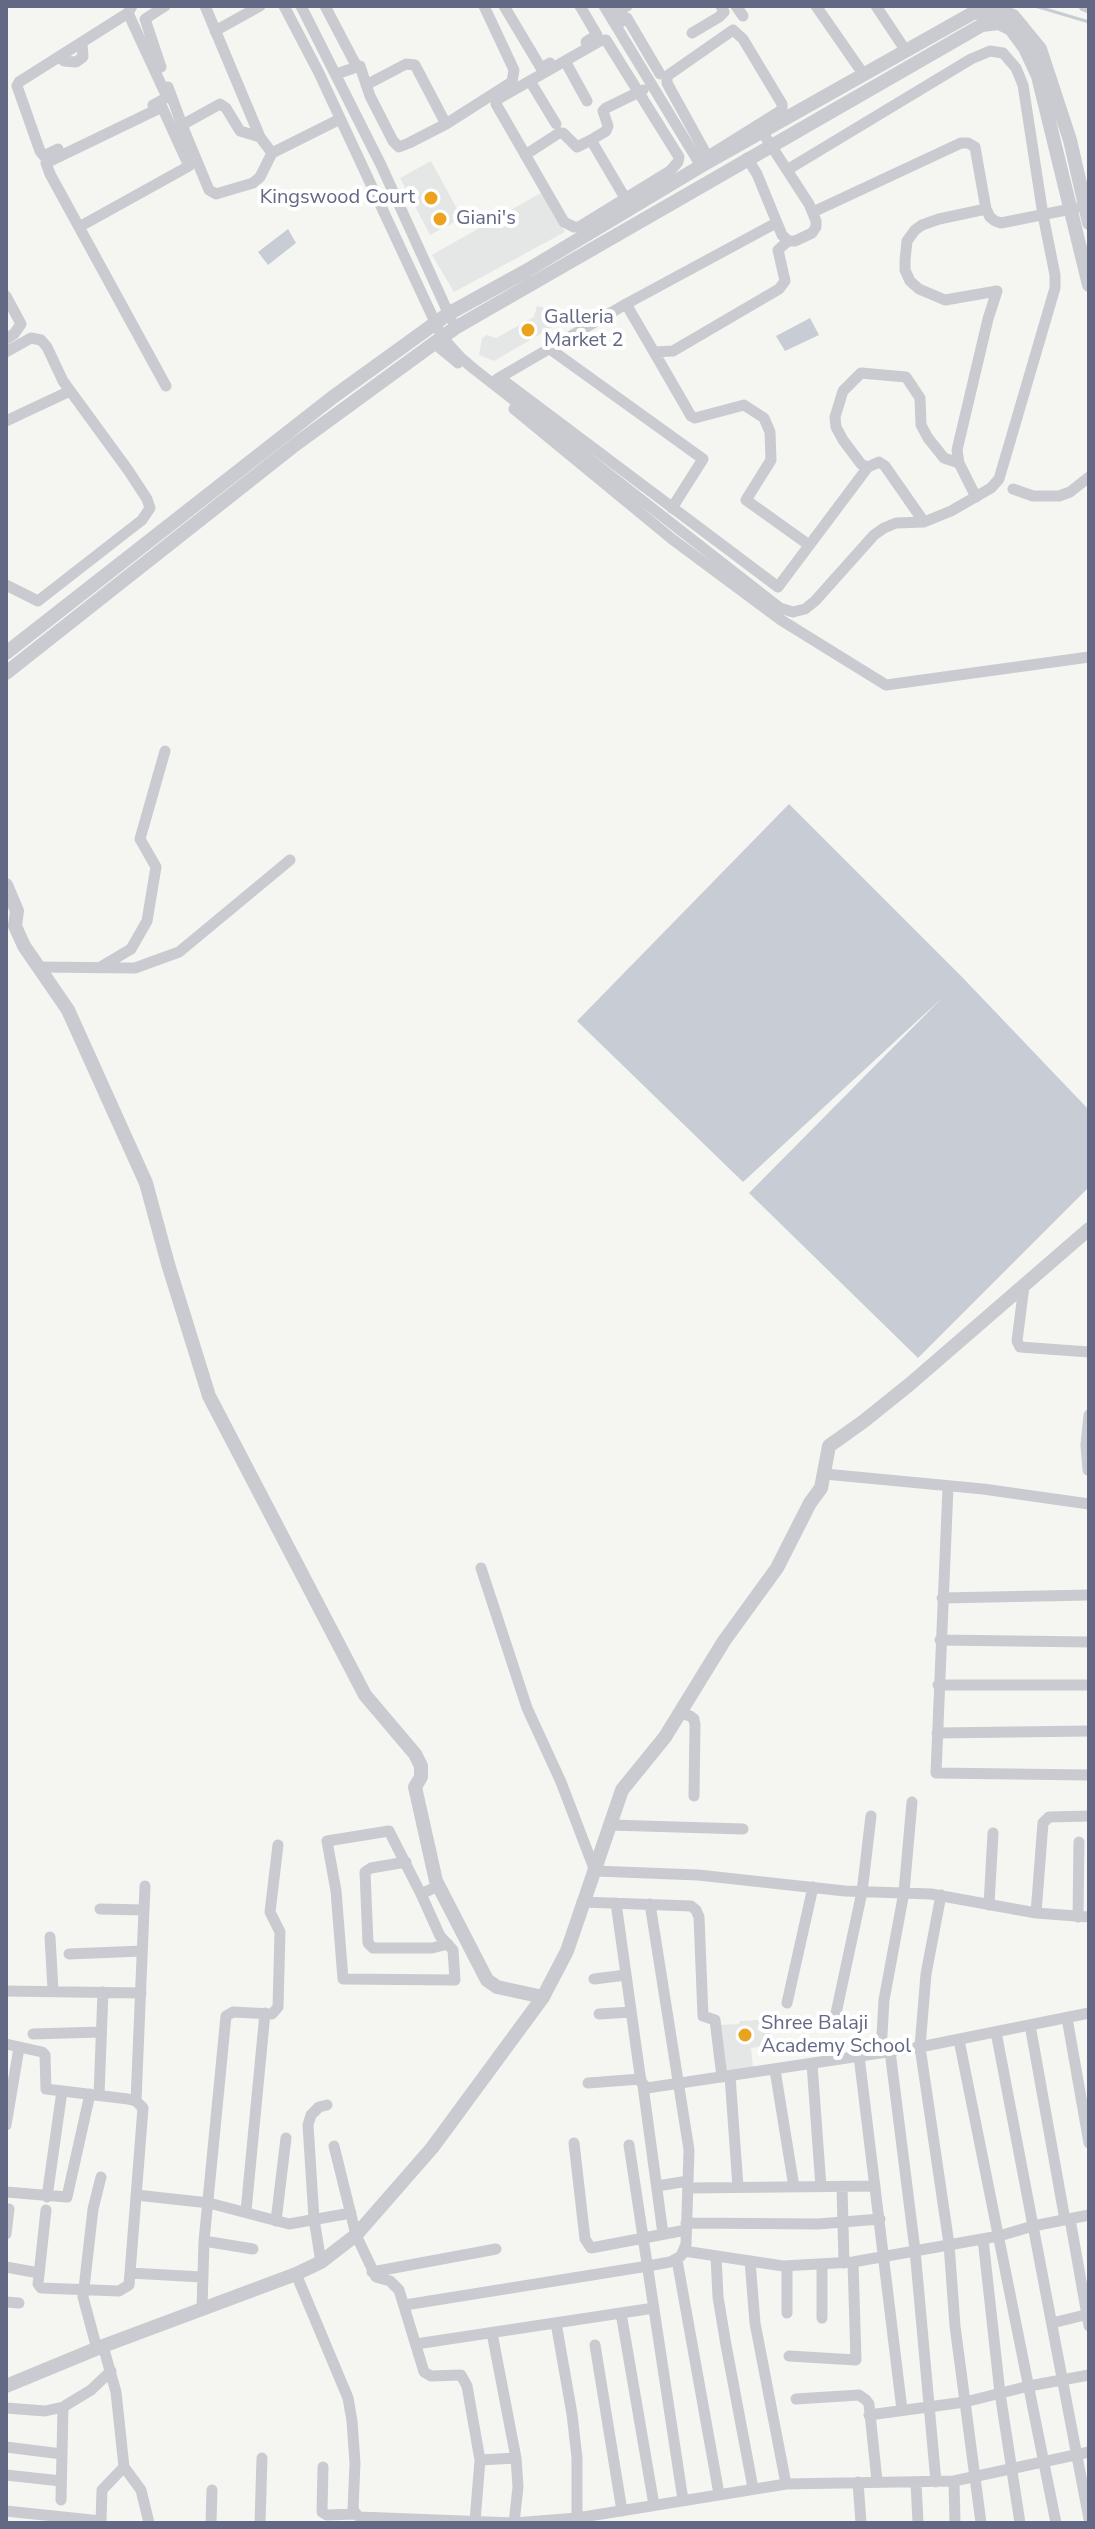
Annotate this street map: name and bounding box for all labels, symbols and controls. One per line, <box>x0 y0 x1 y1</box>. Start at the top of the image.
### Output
place label: Kingswood Court <box>260 186 415 210</box>
marker: Kingswood Court <box>422 189 440 207</box>
place label: Giani's <box>456 207 516 231</box>
marker: Giani's <box>431 210 449 228</box>
place label: Galleria Market 2 <box>544 306 623 353</box>
marker: Galleria Market 2 <box>519 321 537 339</box>
place label: Shree Balaji Academy School <box>761 2012 911 2059</box>
marker: Shree Balaji Academy School <box>736 2026 754 2044</box>

